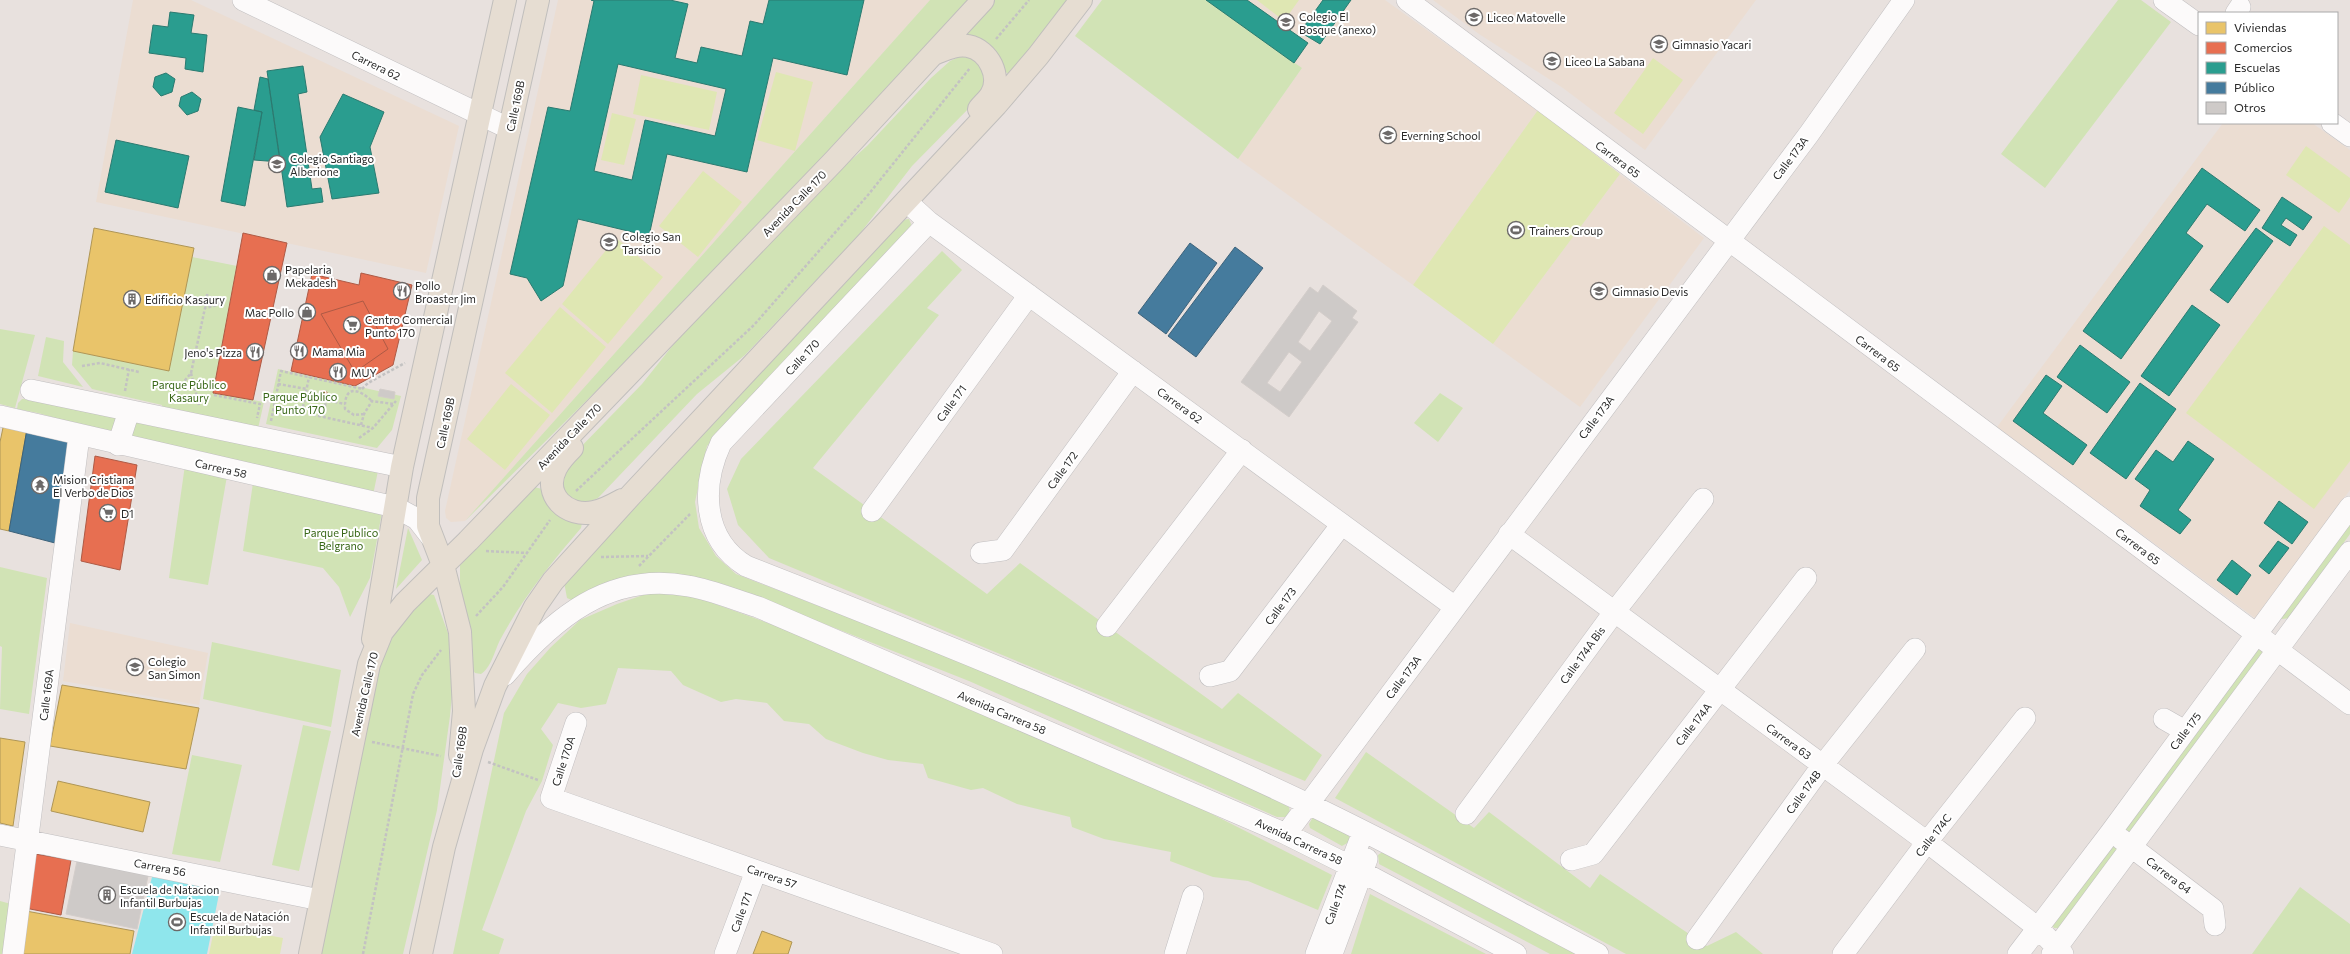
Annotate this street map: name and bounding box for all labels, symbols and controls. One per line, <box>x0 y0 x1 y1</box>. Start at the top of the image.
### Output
school or university icon: Liceo Matovelle <box>1464 7 1484 27</box>
place label: Colegio El Bosque (anexo) <box>1299 10 1376 36</box>
place label: Liceo Matovelle <box>1487 11 1566 24</box>
school or university icon: Colegio El Bosque (anexo) <box>1276 12 1296 32</box>
legend <box>2198 12 2338 124</box>
text: Viviendas <box>2234 20 2286 34</box>
school or university icon: Gimnasio Yacari <box>1649 34 1669 54</box>
place label: Gimnasio Yacari <box>1672 38 1751 51</box>
text: Comercios <box>2234 40 2292 54</box>
street label: Carrera 62 <box>350 48 402 82</box>
school or university icon: Liceo La Sabana <box>1542 51 1562 71</box>
place label: Liceo La Sabana <box>1565 55 1645 68</box>
text: Escuelas <box>2234 60 2280 74</box>
street label: Calle 169B <box>503 79 527 133</box>
text: Público <box>2234 80 2275 94</box>
text: Otros <box>2234 100 2266 114</box>
school or university icon: Everning School <box>1378 125 1398 145</box>
place label: Everning School <box>1401 129 1481 142</box>
street label: Calle 173A <box>1769 133 1811 182</box>
street label: Carrera 65 <box>1593 138 1643 180</box>
place label: Colegio Santiago Alberione <box>290 152 375 178</box>
school or university icon: Colegio Santiago Alberione <box>267 154 287 174</box>
street label: Avenida Calle 170 <box>759 167 829 239</box>
sports icon: Trainers Group <box>1506 220 1526 240</box>
place label: Trainers Group <box>1529 224 1603 237</box>
place label: Colegio San Tarsicio <box>622 230 681 256</box>
school or university icon: Colegio San Tarsicio <box>599 232 619 252</box>
place label: Papelaria Mekadesh <box>285 263 336 289</box>
shop icon: Papelaria Mekadesh <box>262 265 282 285</box>
place label: Pollo Broaster Jim <box>415 279 476 306</box>
restaurant icon: Pollo Broaster Jim <box>392 281 412 301</box>
school or university icon: Gimnasio Devis <box>1589 281 1609 301</box>
place label: Gimnasio Devis <box>1612 285 1688 298</box>
building icon: Edificio Kasaury <box>122 289 142 309</box>
place label: Edificio Kasaury <box>145 293 225 306</box>
shop icon: Mac Pollo <box>297 302 317 322</box>
place label: Mac Pollo <box>245 306 294 319</box>
place label: Centro Comercial Punto 170 <box>365 313 453 339</box>
supermarket icon: Centro Comercial Punto 170 <box>342 315 362 335</box>
street label: Carrera 65 <box>1853 332 1903 374</box>
street label: Calle 170 <box>782 336 822 378</box>
restaurant icon: Mama Mia <box>289 341 309 361</box>
restaurant icon: Jeno's Pizza <box>245 342 265 362</box>
place label: Mama Mia <box>312 345 365 358</box>
place label: Jeno's Pizza <box>184 346 242 360</box>
restaurant icon: MUY <box>328 362 348 382</box>
place label: MUY <box>351 366 377 379</box>
park label: Parque Público Kasaury <box>152 378 227 404</box>
street label: Calle 171 <box>933 382 969 424</box>
street label: Carrera 62 <box>1155 384 1205 426</box>
park label: Parque Público Punto 170 <box>263 390 338 416</box>
street label: Calle 173A <box>1575 392 1617 441</box>
street label: Calle 169B <box>433 396 457 450</box>
street label: Avenida Calle 170 <box>534 400 604 472</box>
street label: Calle 172 <box>1044 449 1080 491</box>
street label: Carrera 58 <box>194 456 249 480</box>
place label: Mision Cristiana El Verbo de Dios <box>53 473 134 499</box>
temple icon: Mision Cristiana El Verbo de Dios <box>30 475 50 495</box>
supermarket icon: D1 <box>98 503 118 523</box>
place label: D1 <box>121 507 134 520</box>
street label: Carrera 65 <box>2113 525 2163 567</box>
park label: Parque Publico Belgrano <box>304 526 379 552</box>
street label: Calle 173 <box>1262 585 1298 627</box>
street label: Calle 174A Bis <box>1557 624 1607 686</box>
street label: Avenida Calle 170 <box>348 651 380 737</box>
street label: Calle 173A <box>1382 652 1424 701</box>
place label: Colegio San Simon <box>148 655 200 681</box>
school or university icon: Colegio San Simon <box>125 657 145 677</box>
street label: Calle 169A <box>36 668 56 722</box>
street label: Avenida Carrera 58 <box>956 688 1048 737</box>
street label: Calle 174A <box>1672 700 1714 748</box>
street label: Calle 175 <box>2167 710 2203 752</box>
street label: Carrera 63 <box>1764 720 1814 762</box>
street label: Calle 169B <box>449 725 469 779</box>
street label: Calle 170A <box>549 734 577 788</box>
street label: Calle 174B <box>1783 768 1823 816</box>
street label: Calle 174C <box>1912 811 1954 859</box>
street label: Avenida Carrera 58 <box>1253 815 1345 867</box>
street label: Carrera 64 <box>2144 854 2194 896</box>
street label: Carrera 56 <box>133 856 187 878</box>
street label: Carrera 57 <box>745 861 799 891</box>
street label: Calle 174 <box>1321 881 1349 927</box>
place label: Escuela de Natacion Infantil Burbujas <box>120 883 219 909</box>
building icon: Escuela de Natacion Infantil Burbujas <box>97 885 117 905</box>
street label: Calle 171 <box>728 890 754 934</box>
place label: Escuela de Natación Infantil Burbujas <box>190 910 289 936</box>
sports icon: Escuela de Natación Infantil Burbujas <box>167 912 187 932</box>

